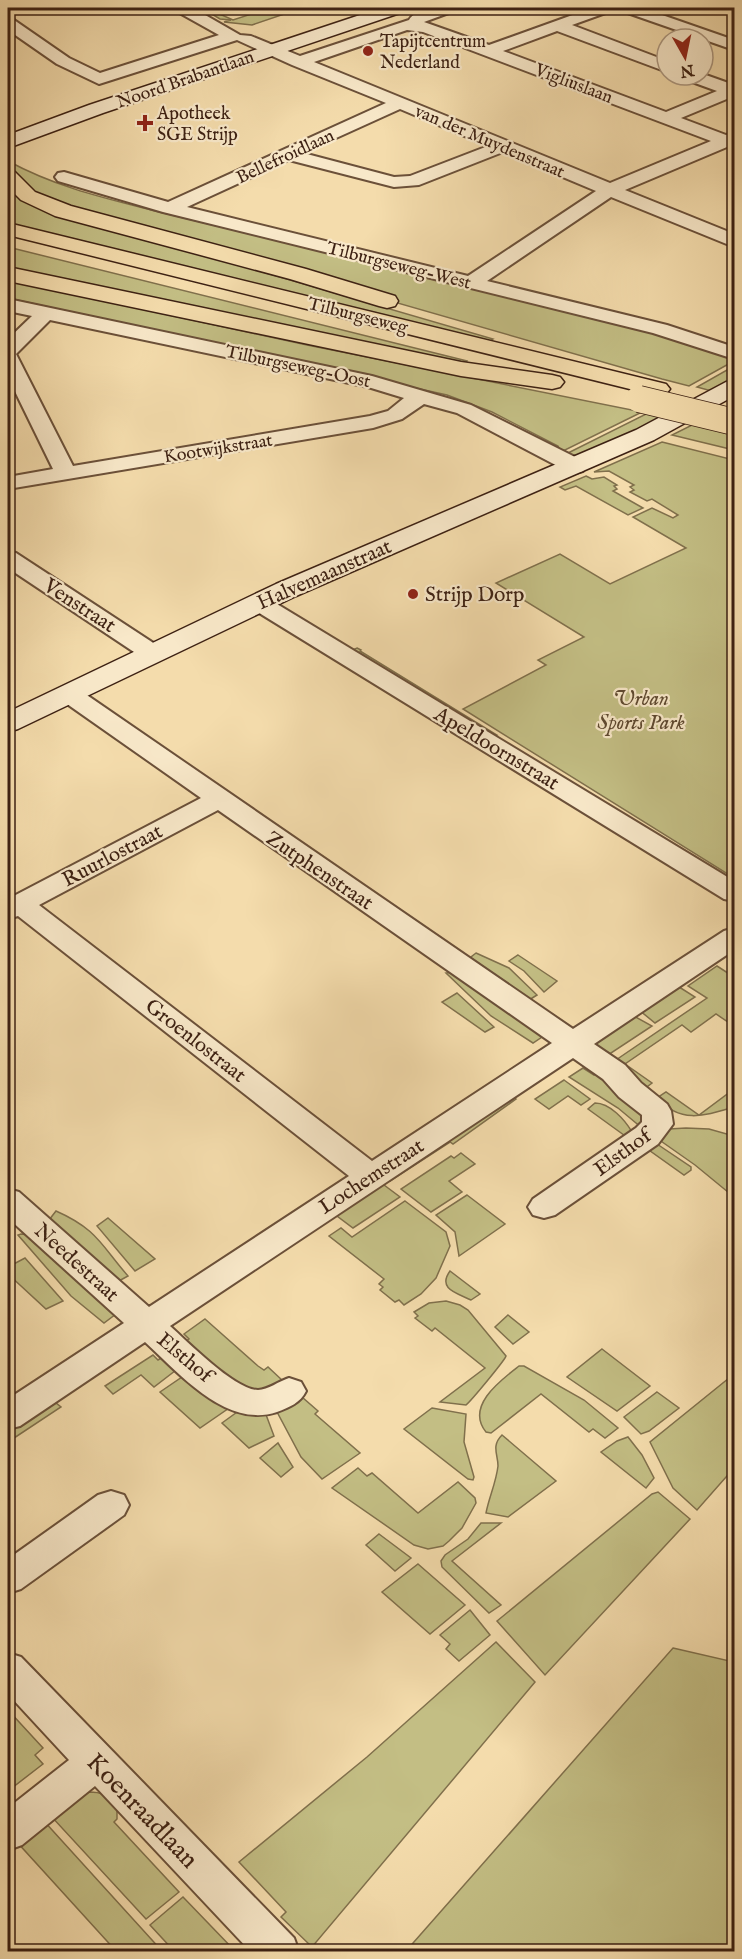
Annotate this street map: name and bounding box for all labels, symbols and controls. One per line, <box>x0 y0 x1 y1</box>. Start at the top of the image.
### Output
north arrow <box>655 27 715 87</box>
place label: Tapijtcentrum Nederland <box>380 31 486 75</box>
marker: Tapijtcentrum Nederland <box>361 44 375 58</box>
street label: Noord Brabantlaan <box>114 46 258 115</box>
street label: Vigliuslaan <box>530 59 616 110</box>
text: N <box>678 59 696 81</box>
street label: van der Muydenstraat <box>411 100 568 184</box>
place label: Apotheek SGE Strijp <box>156 103 238 147</box>
marker: Apotheek SGE Strijp <box>138 116 152 130</box>
street label: Bellefroidlaan <box>233 124 339 190</box>
street label: Tilburgseweg-West <box>324 237 473 295</box>
street label: Tilburgseweg <box>305 293 410 340</box>
street label: Tilburgseweg-Oost <box>223 341 372 394</box>
street label: Kootwijkstraat <box>162 430 274 469</box>
street label: Halvemaanstraat <box>253 534 396 617</box>
street label: Venstraat <box>37 572 121 640</box>
place label: Strijp Dorp <box>425 582 524 609</box>
marker: Strijp Dorp <box>406 587 420 601</box>
park label: Urban Sports Park <box>597 686 685 737</box>
street label: Apeldoornstraat <box>428 701 564 797</box>
street label: Ruurlostraat <box>58 819 168 894</box>
street label: Zutphenstraat <box>260 825 378 917</box>
street label: Groenlostraat <box>139 993 251 1089</box>
street label: Elsthof <box>589 1121 660 1183</box>
street label: Lochemstraat <box>314 1133 430 1221</box>
street label: Needestraat <box>28 1218 124 1308</box>
street label: Elsthof <box>151 1327 220 1392</box>
street label: Koenraadlaan <box>79 1746 205 1876</box>

